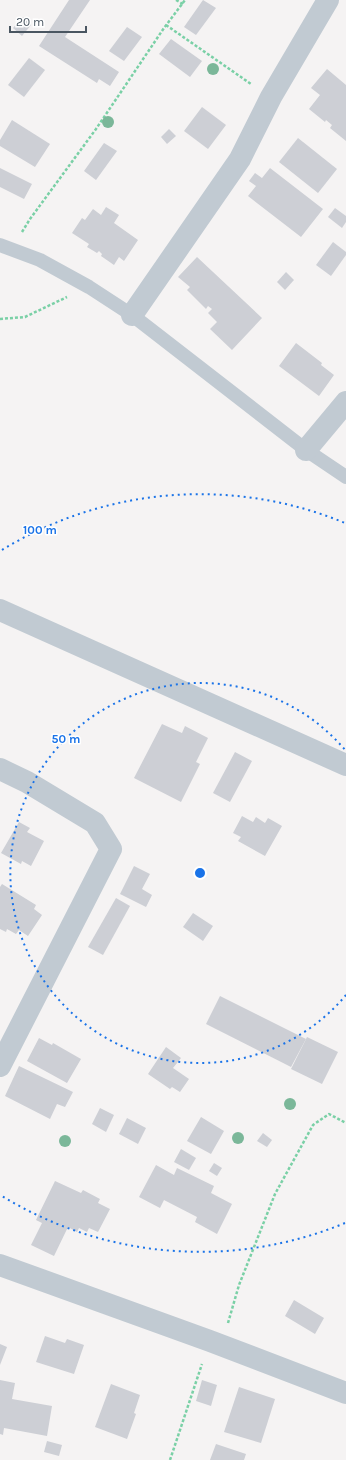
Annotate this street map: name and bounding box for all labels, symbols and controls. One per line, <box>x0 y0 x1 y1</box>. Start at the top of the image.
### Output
scale bar <box>10 8 86 34</box>
text: 20 m <box>16 15 44 29</box>
text: 100 m <box>23 523 57 537</box>
text: 50 m <box>52 732 81 746</box>
centre of rings <box>193 866 207 880</box>

